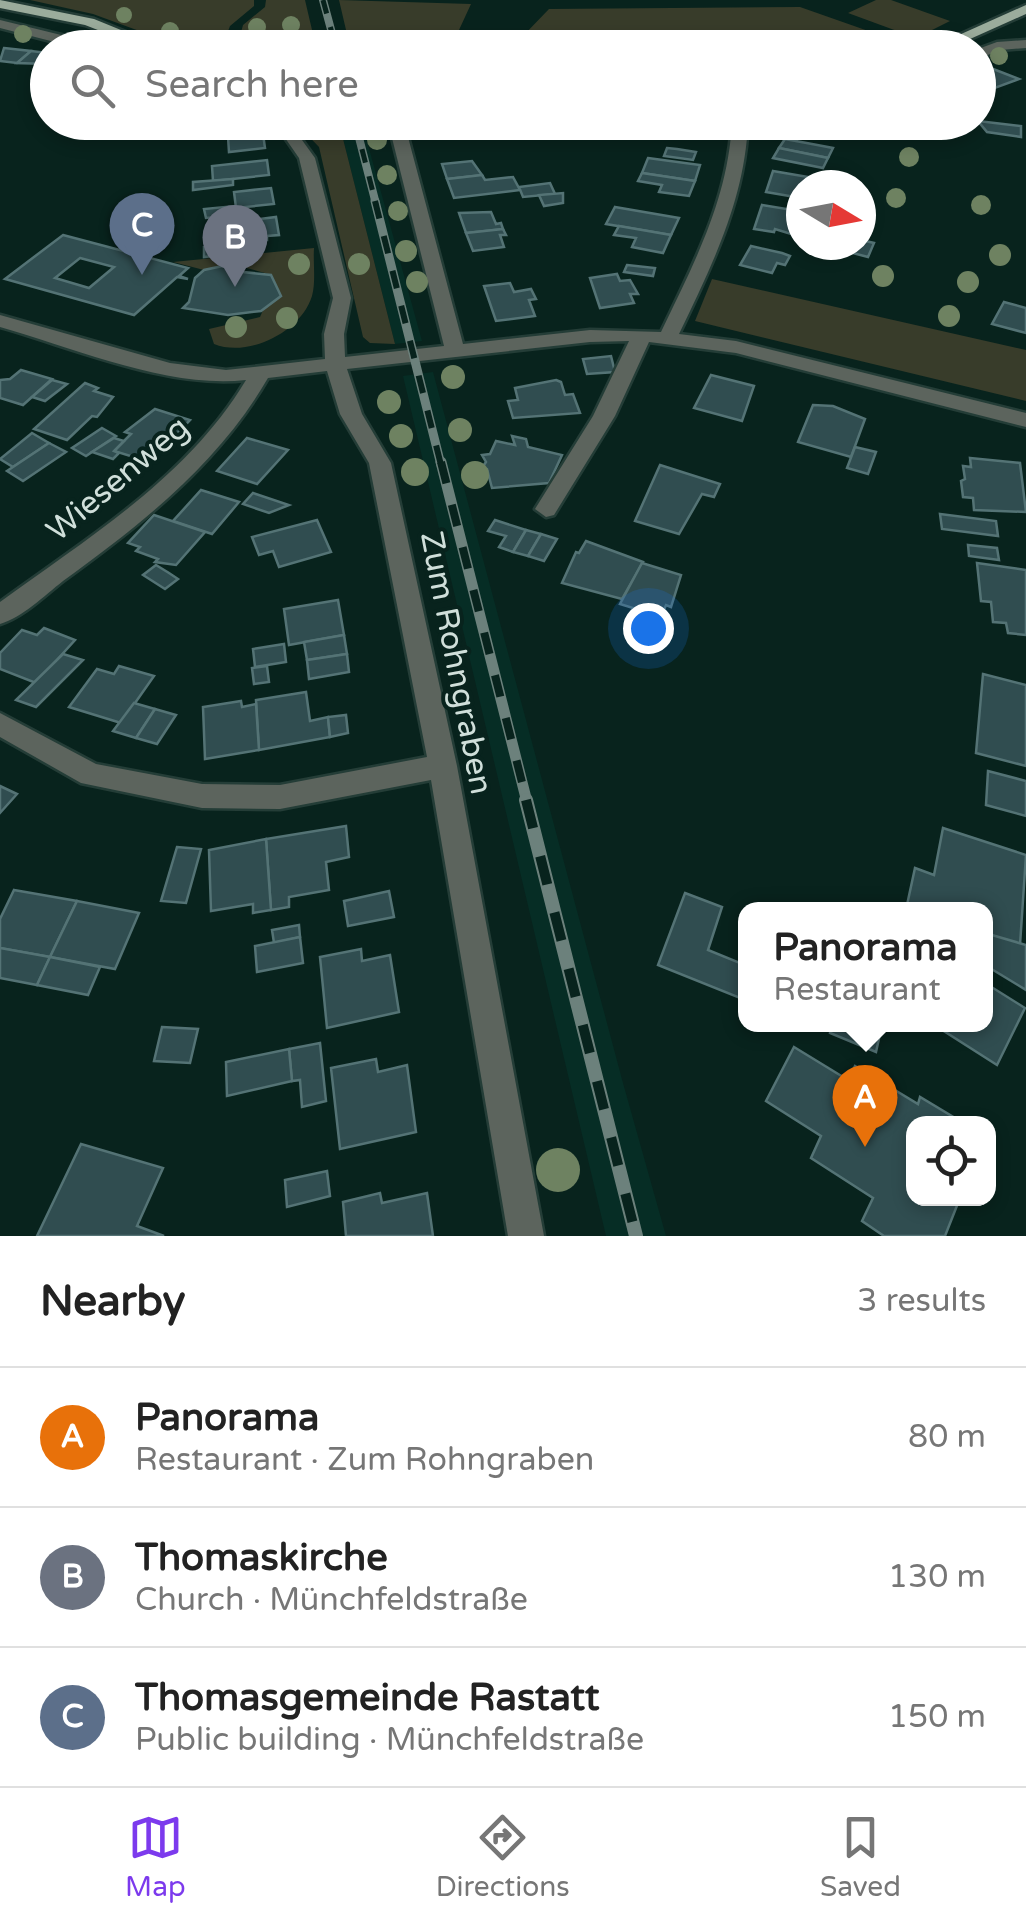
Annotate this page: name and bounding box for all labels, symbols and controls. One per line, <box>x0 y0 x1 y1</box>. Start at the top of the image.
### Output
search box <box>30 30 996 140</box>
icon: search <box>65 58 120 113</box>
text: Search here <box>145 62 359 108</box>
north arrow <box>786 170 876 260</box>
pin: C <box>110 192 174 275</box>
pin: B <box>202 204 268 287</box>
street label: Wiesenweg <box>39 408 197 550</box>
street label: Zum Rohngraben <box>412 528 500 798</box>
your location <box>623 603 674 654</box>
popup <box>738 902 993 1032</box>
text: Panorama <box>773 925 958 971</box>
text: Restaurant <box>773 971 941 1009</box>
pin: A <box>832 1064 898 1147</box>
map controls <box>906 1116 996 1206</box>
button: locate <box>906 1116 996 1206</box>
text: Nearby <box>40 1276 185 1327</box>
text: 3 results <box>857 1282 986 1320</box>
text: Panorama <box>135 1395 319 1441</box>
text: A <box>61 1418 84 1456</box>
text: 80 m <box>908 1418 986 1456</box>
text: Restaurant · Zum Rohngraben <box>135 1441 594 1479</box>
text: Thomaskirche <box>135 1535 388 1581</box>
text: B <box>61 1558 84 1596</box>
text: 130 m <box>888 1558 986 1596</box>
text: Church · Münchfeldstraße <box>135 1581 528 1619</box>
text: Thomasgemeinde Rastatt <box>135 1675 599 1721</box>
text: C <box>61 1698 84 1736</box>
text: 150 m <box>888 1698 986 1736</box>
text: Public building · Münchfeldstraße <box>135 1721 644 1759</box>
tab: Map <box>125 1810 186 1904</box>
tab: Directions <box>436 1810 570 1904</box>
tab: Saved <box>820 1810 901 1904</box>

